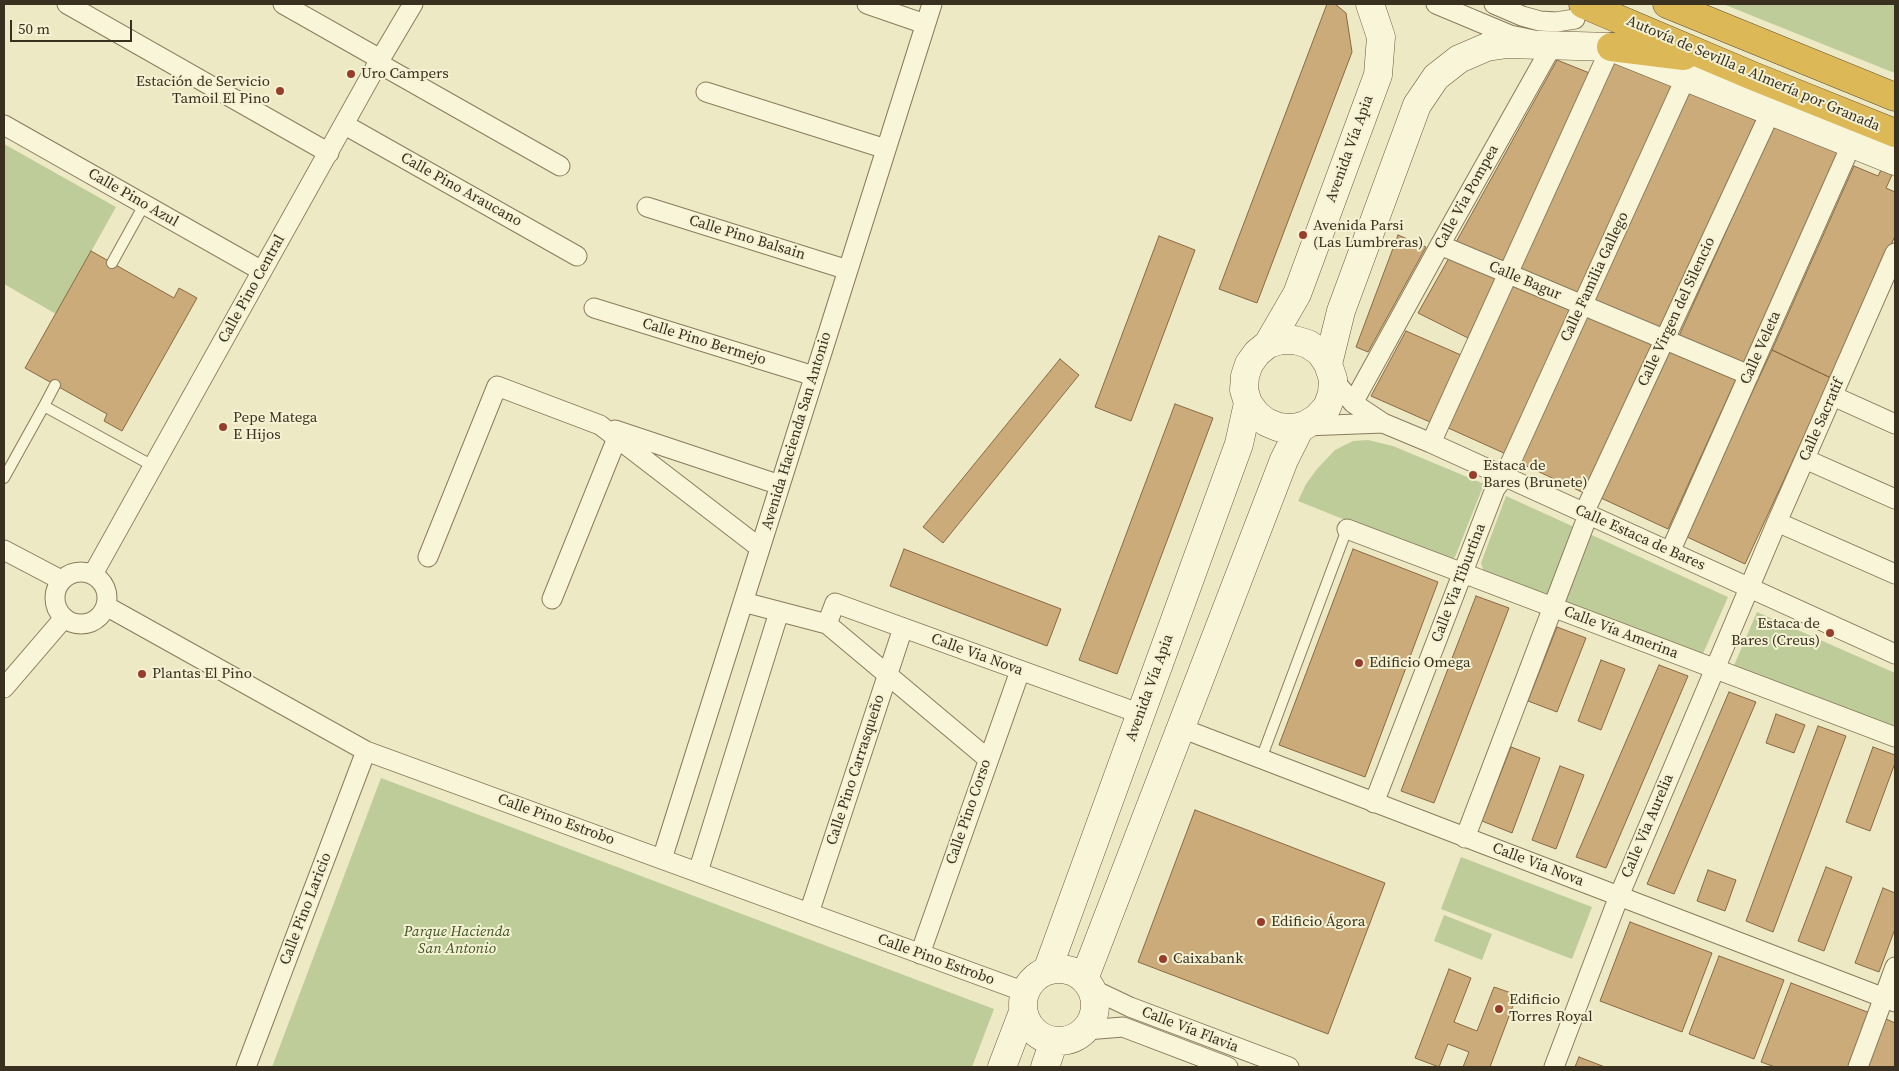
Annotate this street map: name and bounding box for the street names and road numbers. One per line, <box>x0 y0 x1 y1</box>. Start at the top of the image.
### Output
street label: Autovía de Sevilla a Almería por Granada <box>1624 12 1882 136</box>
street label: Avenida Vía Apia <box>1322 93 1378 205</box>
street label: Calle Via Pompea <box>1431 142 1503 252</box>
street label: Calle Pino Araucano <box>397 149 525 231</box>
street label: Calle Pino Azul <box>85 165 181 231</box>
street label: Calle Familia Gallego <box>1557 209 1633 345</box>
street label: Calle Pino Balsain <box>687 212 807 264</box>
street label: Calle Pino Central <box>215 232 289 346</box>
street label: Calle Virgen del Silencio <box>1634 234 1720 390</box>
street label: Calle Bagur <box>1486 258 1564 304</box>
street label: Calle Veleta <box>1737 309 1785 387</box>
street label: Calle Pino Bermejo <box>640 315 768 369</box>
street label: Avenida Hacienda San Antonio <box>758 330 836 532</box>
street label: Calle Sacratif <box>1796 376 1848 464</box>
street label: Calle Estaca de Bares <box>1572 501 1708 575</box>
street label: Calle Via Tiburtina <box>1428 521 1490 645</box>
street label: Calle Vía Amerina <box>1561 603 1681 663</box>
street label: Calle Via Nova <box>929 630 1025 680</box>
street label: Avenida Vía Apia <box>1122 632 1178 744</box>
street label: Calle Pino Carrasqueño <box>823 693 889 847</box>
street label: Calle Pino Corso <box>943 757 995 867</box>
street label: Calle Via Aurelia <box>1618 771 1678 881</box>
street label: Calle Pino Estrobo <box>495 790 617 850</box>
street label: Calle Via Nova <box>1490 839 1586 891</box>
street label: Calle Pino Laricio <box>276 850 336 968</box>
street label: Calle Pino Estrobo <box>875 930 997 990</box>
street label: Calle Vía Flavia <box>1139 1003 1241 1057</box>

